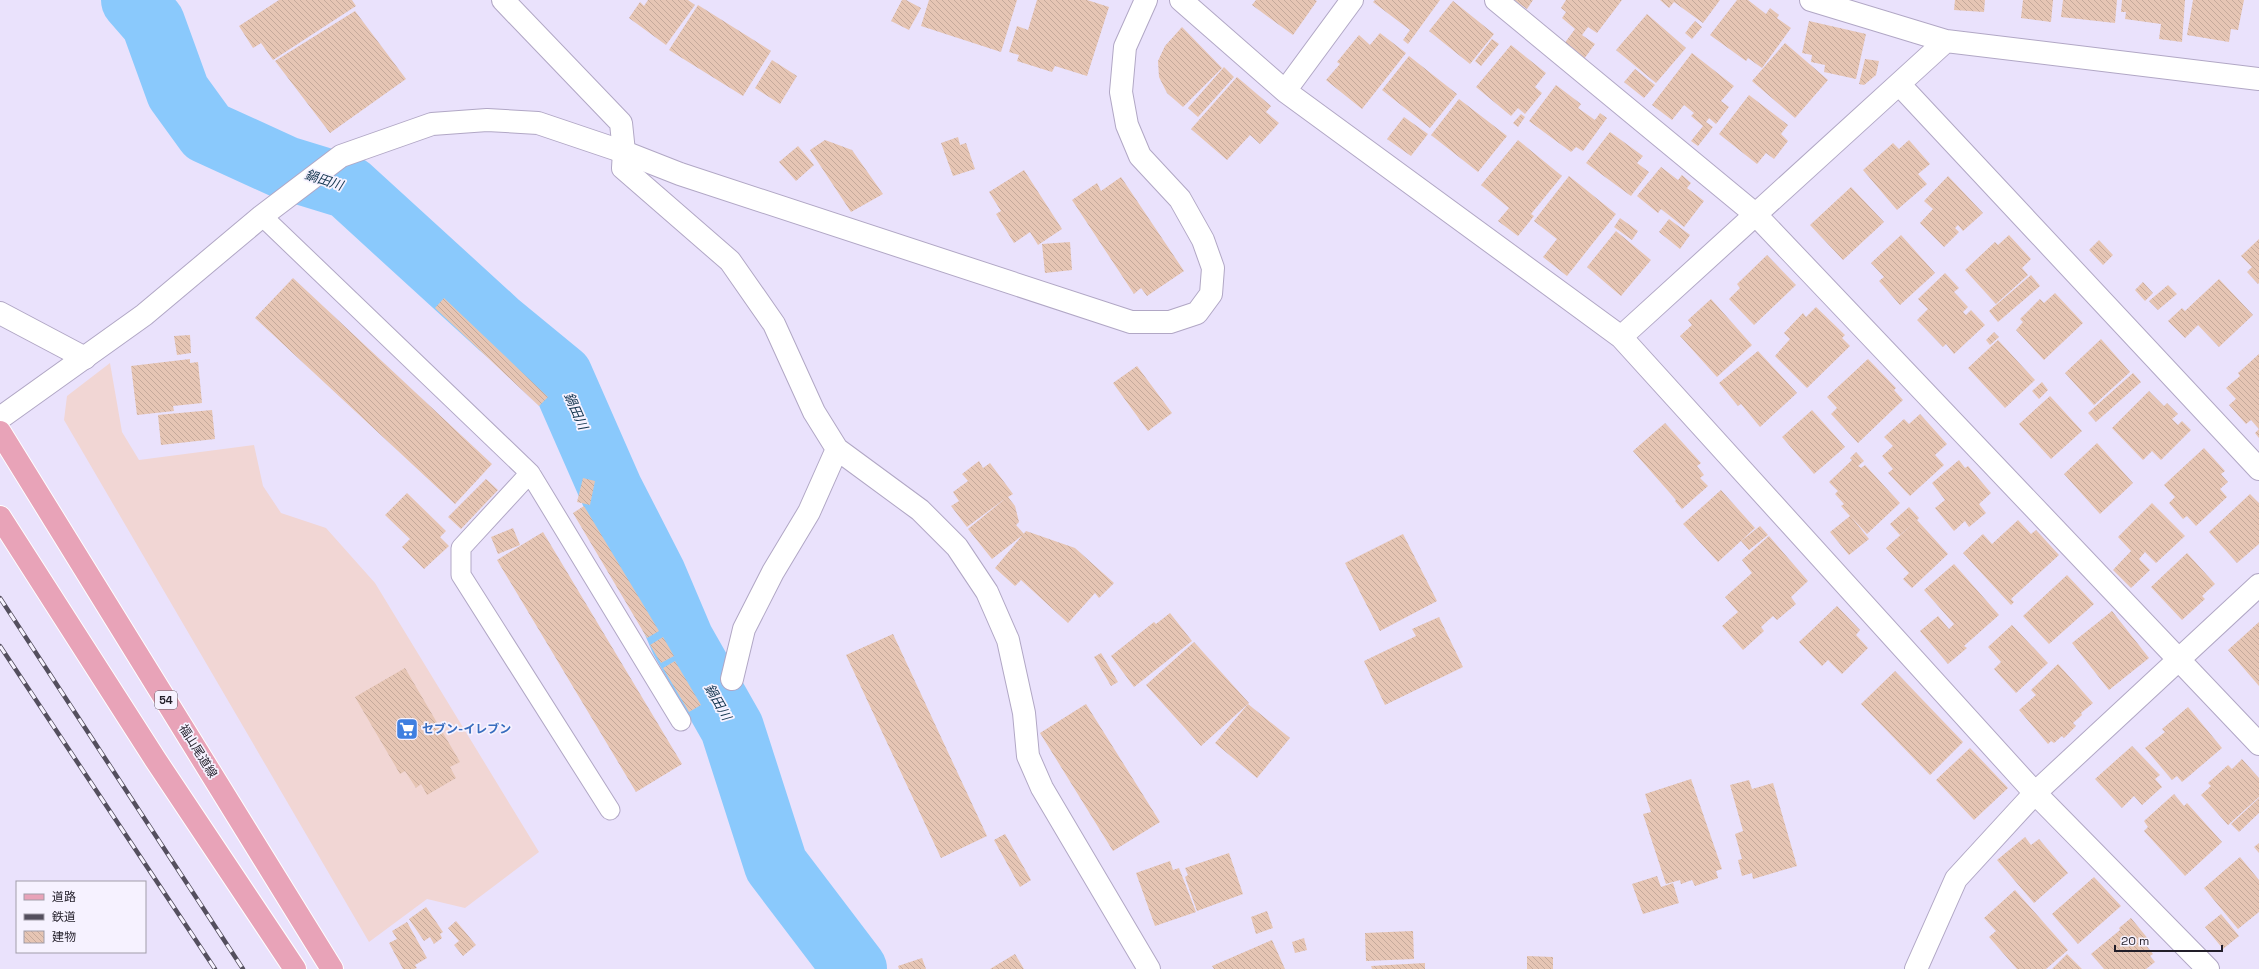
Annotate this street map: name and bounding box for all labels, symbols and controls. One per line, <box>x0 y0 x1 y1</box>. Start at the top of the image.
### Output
water label: 鍋田川 <box>303 166 347 195</box>
water label: 鍋田川 <box>560 390 593 434</box>
water label: 鍋田川 <box>701 681 736 725</box>
road number: 54 <box>155 691 177 709</box>
supermarket icon: セブン-イレブン <box>394 716 420 742</box>
street label: 福山尾道線 <box>175 721 221 781</box>
place label: セブン-イレブン <box>422 721 511 737</box>
legend <box>16 881 146 953</box>
text: 道路 <box>52 889 76 905</box>
text: 鉄道 <box>52 909 76 925</box>
scale bar <box>2115 927 2222 953</box>
text: 建物 <box>52 929 76 945</box>
text: 20 m <box>2121 933 2149 949</box>

